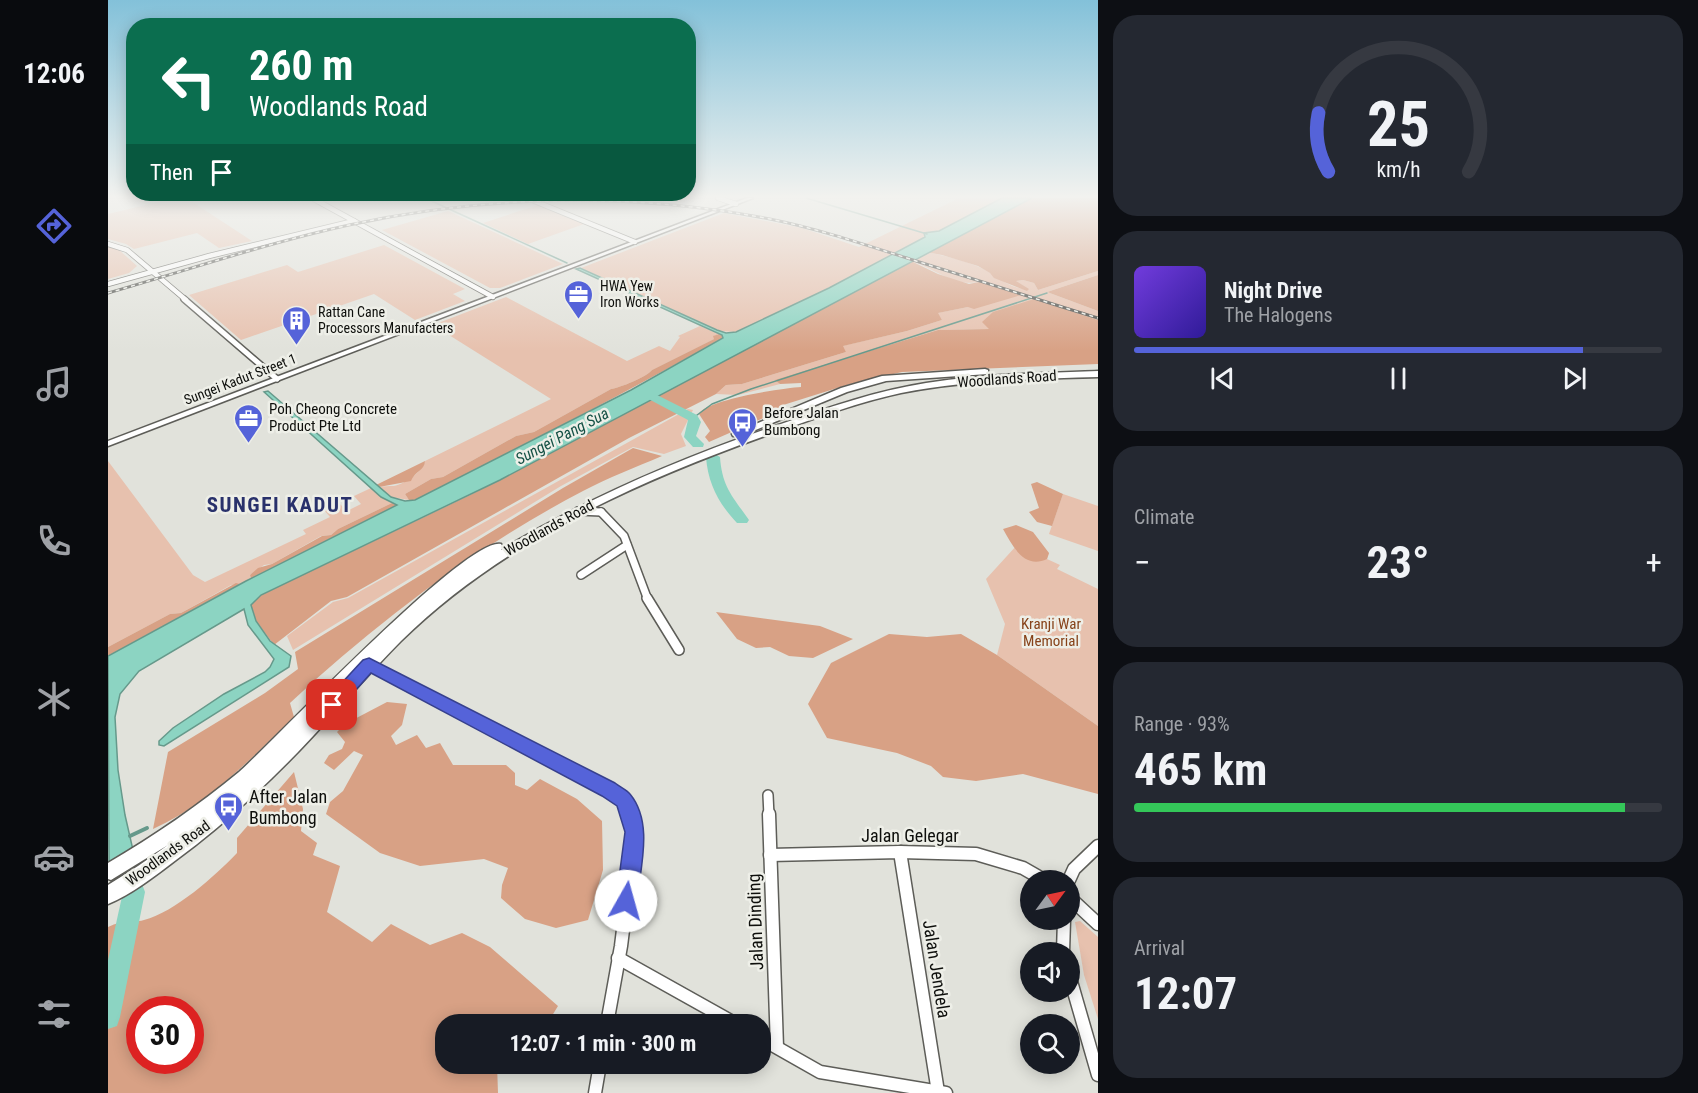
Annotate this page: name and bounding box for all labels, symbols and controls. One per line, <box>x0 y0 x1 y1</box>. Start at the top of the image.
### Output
text: 260 m <box>249 41 354 90</box>
icon: left <box>150 42 228 120</box>
text: 12:06 <box>23 58 85 90</box>
text: 25 <box>1366 88 1430 161</box>
text: Woodlands Road <box>249 91 428 123</box>
icon: arrive <box>205 156 238 189</box>
text: km/h <box>1376 158 1420 183</box>
text: Then <box>150 160 193 185</box>
icon: directions <box>33 205 75 247</box>
office icon: HWA Yew Iron Works <box>563 278 595 320</box>
place label: HWA Yew Iron Works <box>600 278 659 310</box>
text: Night Drive <box>1224 278 1322 303</box>
text: The Halogens <box>1224 303 1333 327</box>
building icon: Rattan Cane Processors Manufacters <box>281 304 313 346</box>
place label: Rattan Cane Processors Manufacters <box>318 304 453 336</box>
street label: Sungei Kadut Street 1 <box>182 350 298 408</box>
icon: previous <box>1206 362 1239 395</box>
icon: pause <box>1382 362 1415 395</box>
icon: next <box>1558 362 1591 395</box>
icon: music <box>33 363 75 405</box>
street label: Woodlands Road <box>957 367 1057 391</box>
place label: Poh Cheong Concrete Product Pte Ltd <box>269 400 397 435</box>
office icon: Poh Cheong Concrete Product Pte Ltd <box>232 402 264 444</box>
water label: Sungei Pang Sua <box>512 403 612 469</box>
place label: Before Jalan Bumbong <box>764 404 839 439</box>
bus stop icon: Before Jalan Bumbong <box>727 406 759 448</box>
district label: SUNGEI KADUT <box>207 493 353 517</box>
street label: Woodlands Road <box>501 496 597 560</box>
text: Climate <box>1134 505 1194 529</box>
icon: phone <box>33 520 75 562</box>
text: 23° <box>1367 536 1430 589</box>
text: − <box>1134 543 1151 582</box>
text: + <box>1646 543 1662 582</box>
park label: Kranji War Memorial <box>1021 615 1081 650</box>
icon: climate <box>33 678 75 720</box>
pin <box>306 679 357 730</box>
icon: arrive <box>315 688 348 721</box>
text: Range · 93% <box>1134 712 1230 736</box>
text: 465 km <box>1134 743 1267 796</box>
place label: After Jalan Bumbong <box>249 786 327 828</box>
bus stop icon: After Jalan Bumbong <box>212 790 244 832</box>
street label: Woodlands Road <box>122 816 214 890</box>
street label: Jalan Gelegar <box>861 825 959 846</box>
icon: car <box>33 836 75 878</box>
position arrow <box>594 869 658 933</box>
north arrow <box>1020 870 1080 930</box>
map controls <box>1020 870 1080 1074</box>
street label: Jalan Dinding <box>743 873 767 971</box>
street label: Jalan Jendela <box>919 919 955 1019</box>
text: Arrival <box>1134 936 1185 960</box>
button: sound <box>1020 942 1080 1002</box>
text: 12:07 <box>1134 967 1237 1020</box>
icon: filters <box>33 993 75 1035</box>
speed limit sign: 30 <box>126 996 204 1074</box>
button: search <box>1020 1014 1080 1074</box>
text: 12:07 · 1 min · 300 m <box>510 1031 696 1056</box>

